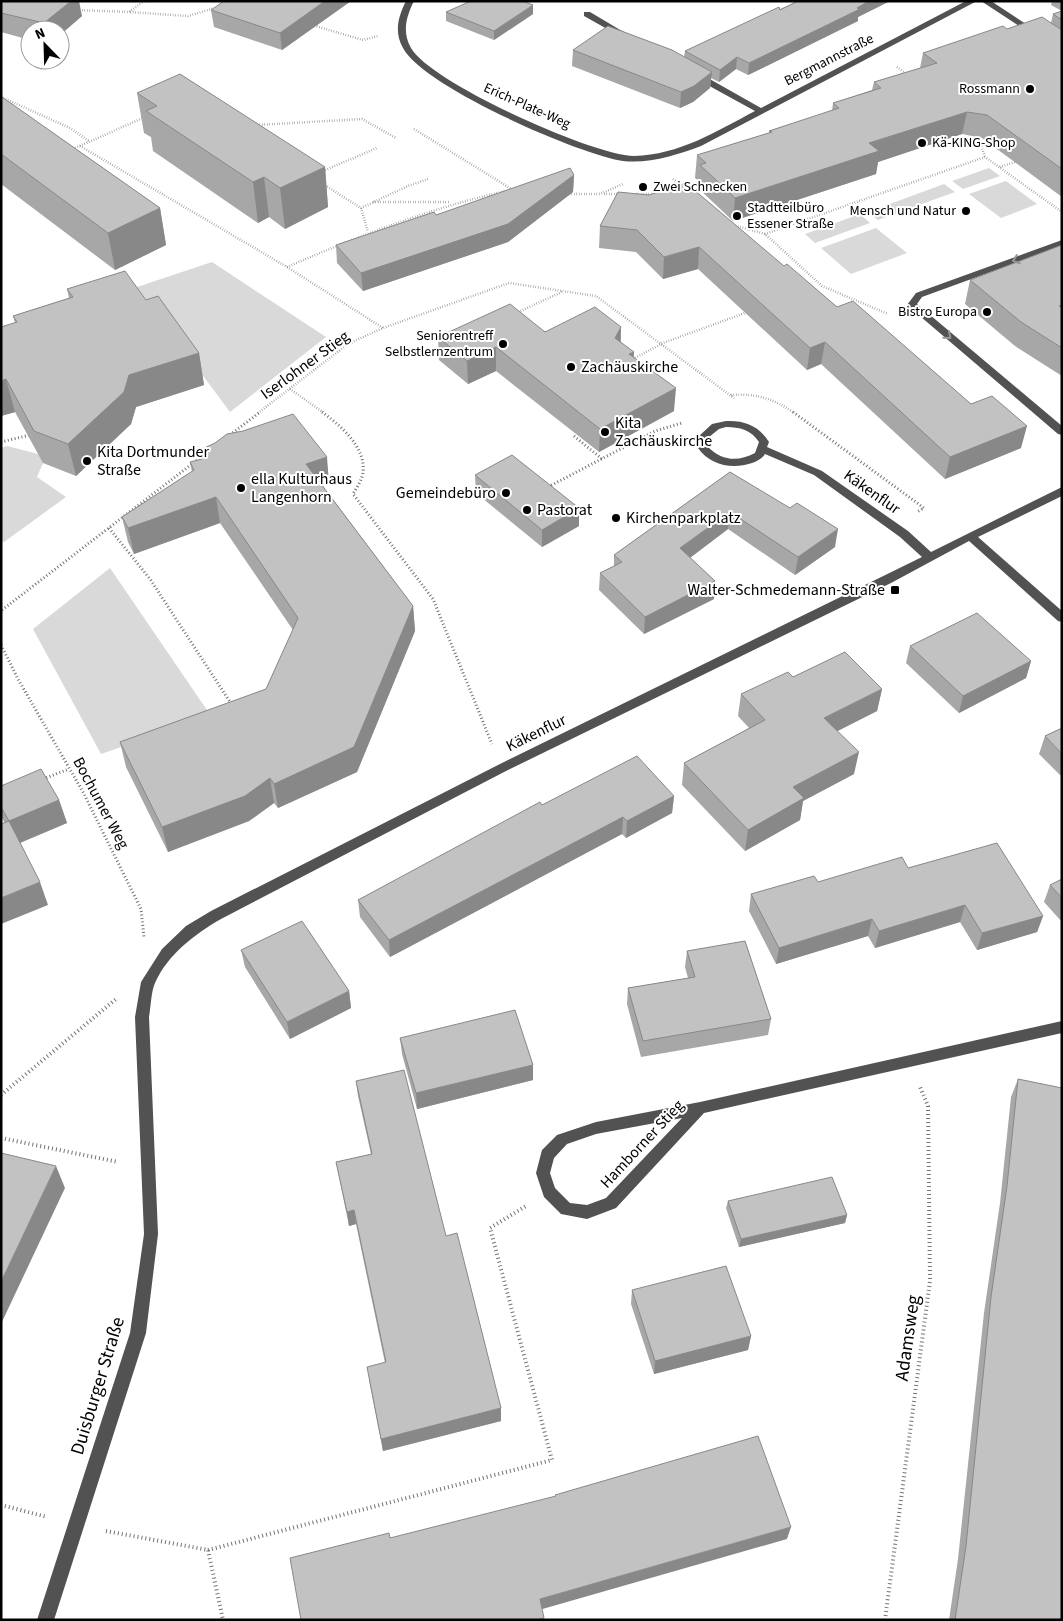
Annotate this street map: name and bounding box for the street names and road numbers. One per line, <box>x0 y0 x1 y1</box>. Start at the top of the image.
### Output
street label: Bergmannstraße <box>781 29 877 91</box>
street label: Erich-Plate-Weg <box>480 78 574 134</box>
street label: Iserlohner Stieg <box>256 325 354 405</box>
street label: Käkenflur <box>839 464 905 520</box>
street label: Käkenflur <box>502 709 570 757</box>
street label: Bochumer Weg <box>68 753 134 853</box>
street label: Hamborner Stieg <box>595 1095 689 1193</box>
street label: Adamsweg <box>889 1293 927 1383</box>
street label: Duisburger Straße <box>64 1314 132 1458</box>

